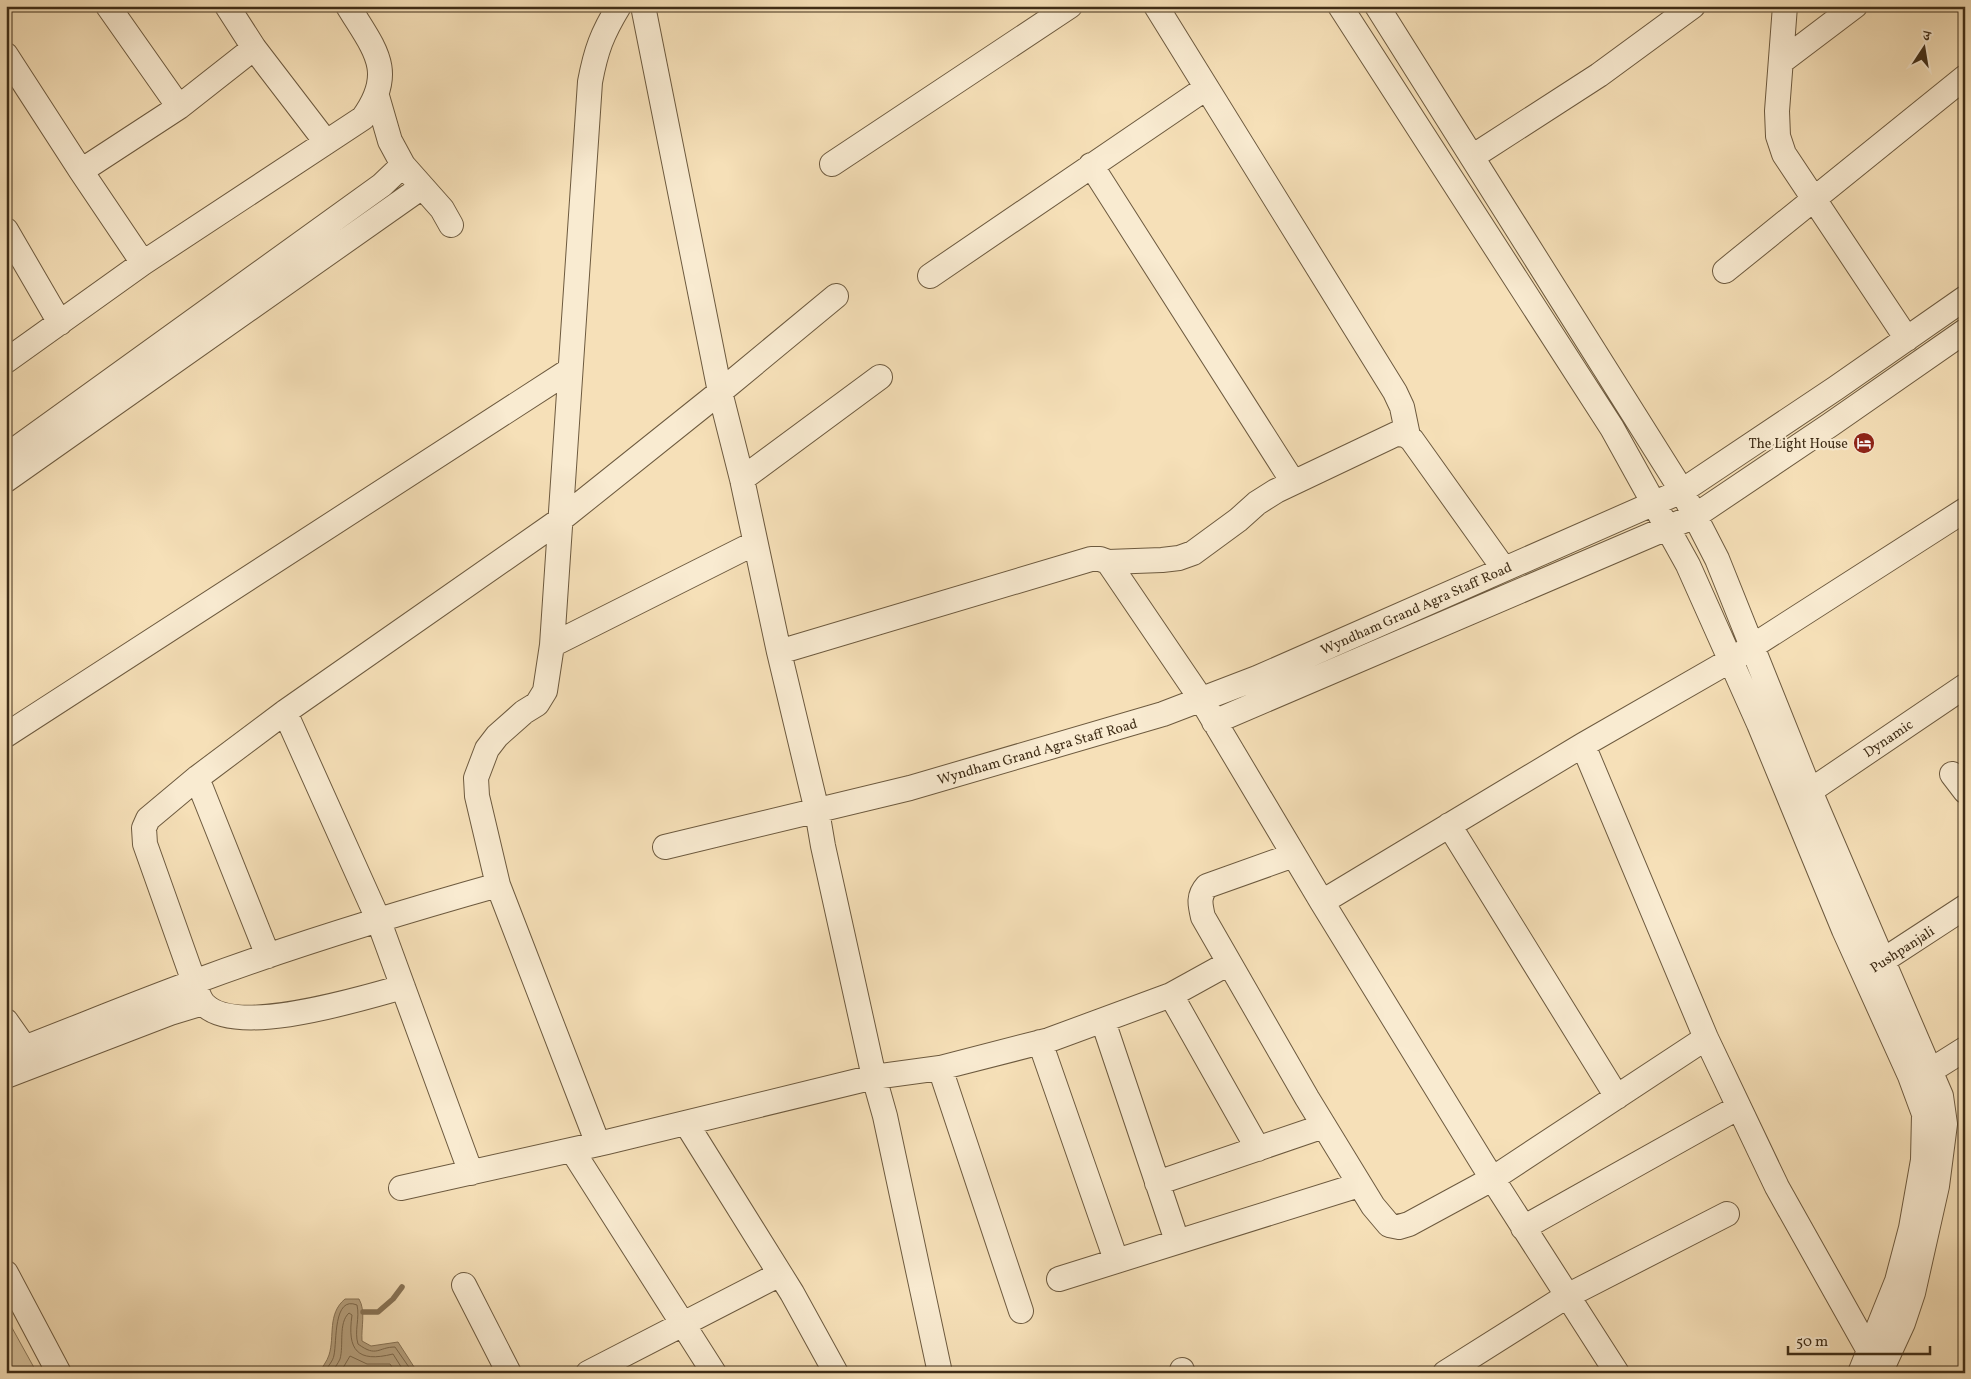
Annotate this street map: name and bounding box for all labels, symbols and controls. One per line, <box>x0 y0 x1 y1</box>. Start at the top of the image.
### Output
north arrow <box>1898 22 1948 72</box>
text: उ <box>1920 27 1933 47</box>
hotel icon: The Light House <box>1852 431 1876 455</box>
place label: The Light House <box>1749 435 1848 454</box>
street label: Wyndham Grand Agra Staff Road <box>1318 558 1515 660</box>
street label: Wyndham Grand Agra Staff Road <box>935 715 1140 790</box>
street label: Dynamic <box>1860 716 1917 763</box>
street label: Pushpanjali <box>1867 922 1939 978</box>
scale bar <box>1788 1324 1931 1356</box>
text: 50 m <box>1796 1332 1828 1353</box>

